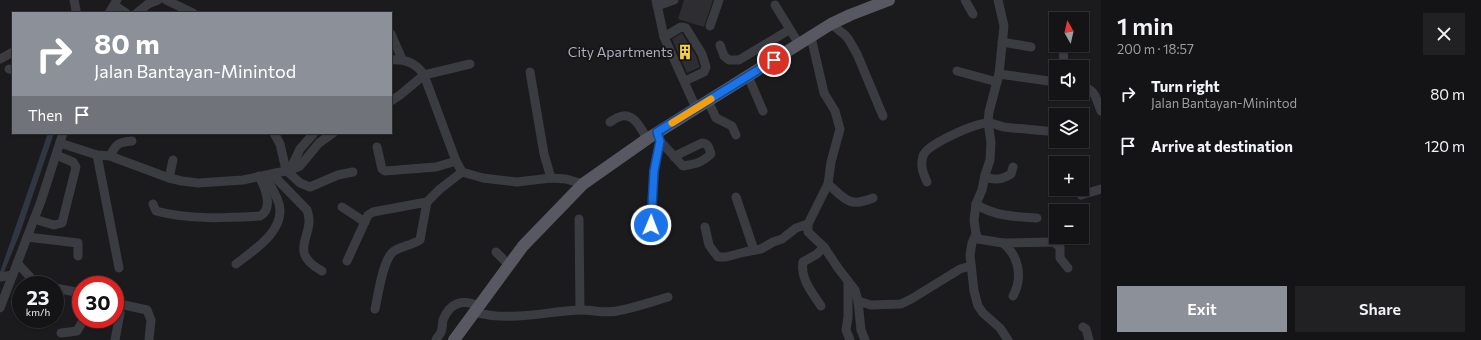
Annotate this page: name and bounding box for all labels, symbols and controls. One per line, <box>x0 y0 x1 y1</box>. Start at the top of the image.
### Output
text: 1 min <box>1117 11 1174 40</box>
north arrow <box>1049 12 1089 52</box>
map controls <box>1049 12 1089 244</box>
button: close <box>1423 13 1465 55</box>
text: 80 m <box>94 26 160 60</box>
icon: right <box>28 28 80 80</box>
text: 200 m · 18:57 <box>1117 41 1194 57</box>
place label: City Apartments <box>568 43 673 60</box>
building icon: City Apartments <box>676 43 694 61</box>
pin <box>757 43 791 77</box>
icon: arrive <box>763 49 785 71</box>
text: Jalan Bantayan-Minintod <box>94 60 296 82</box>
button: sound <box>1049 60 1089 100</box>
text: Turn right <box>1151 77 1220 95</box>
icon: right <box>1117 83 1139 105</box>
text: 80 m <box>1430 85 1465 103</box>
text: Jalan Bantayan-Minintod <box>1151 95 1297 111</box>
icon: arrive <box>71 104 93 126</box>
text: Then <box>28 106 63 124</box>
button: layers <box>1049 108 1089 148</box>
icon: arrive <box>1117 135 1139 157</box>
text: Arrive at destination <box>1151 137 1293 155</box>
text: 120 m <box>1425 137 1465 155</box>
button: + <box>1049 156 1089 196</box>
position arrow <box>630 204 672 246</box>
button: − <box>1049 204 1089 244</box>
speed limit sign: 30 <box>72 276 124 328</box>
text: 23 <box>26 285 50 309</box>
button: Exit <box>1117 286 1287 332</box>
button: Share <box>1295 286 1465 332</box>
text: km/h <box>26 306 50 318</box>

